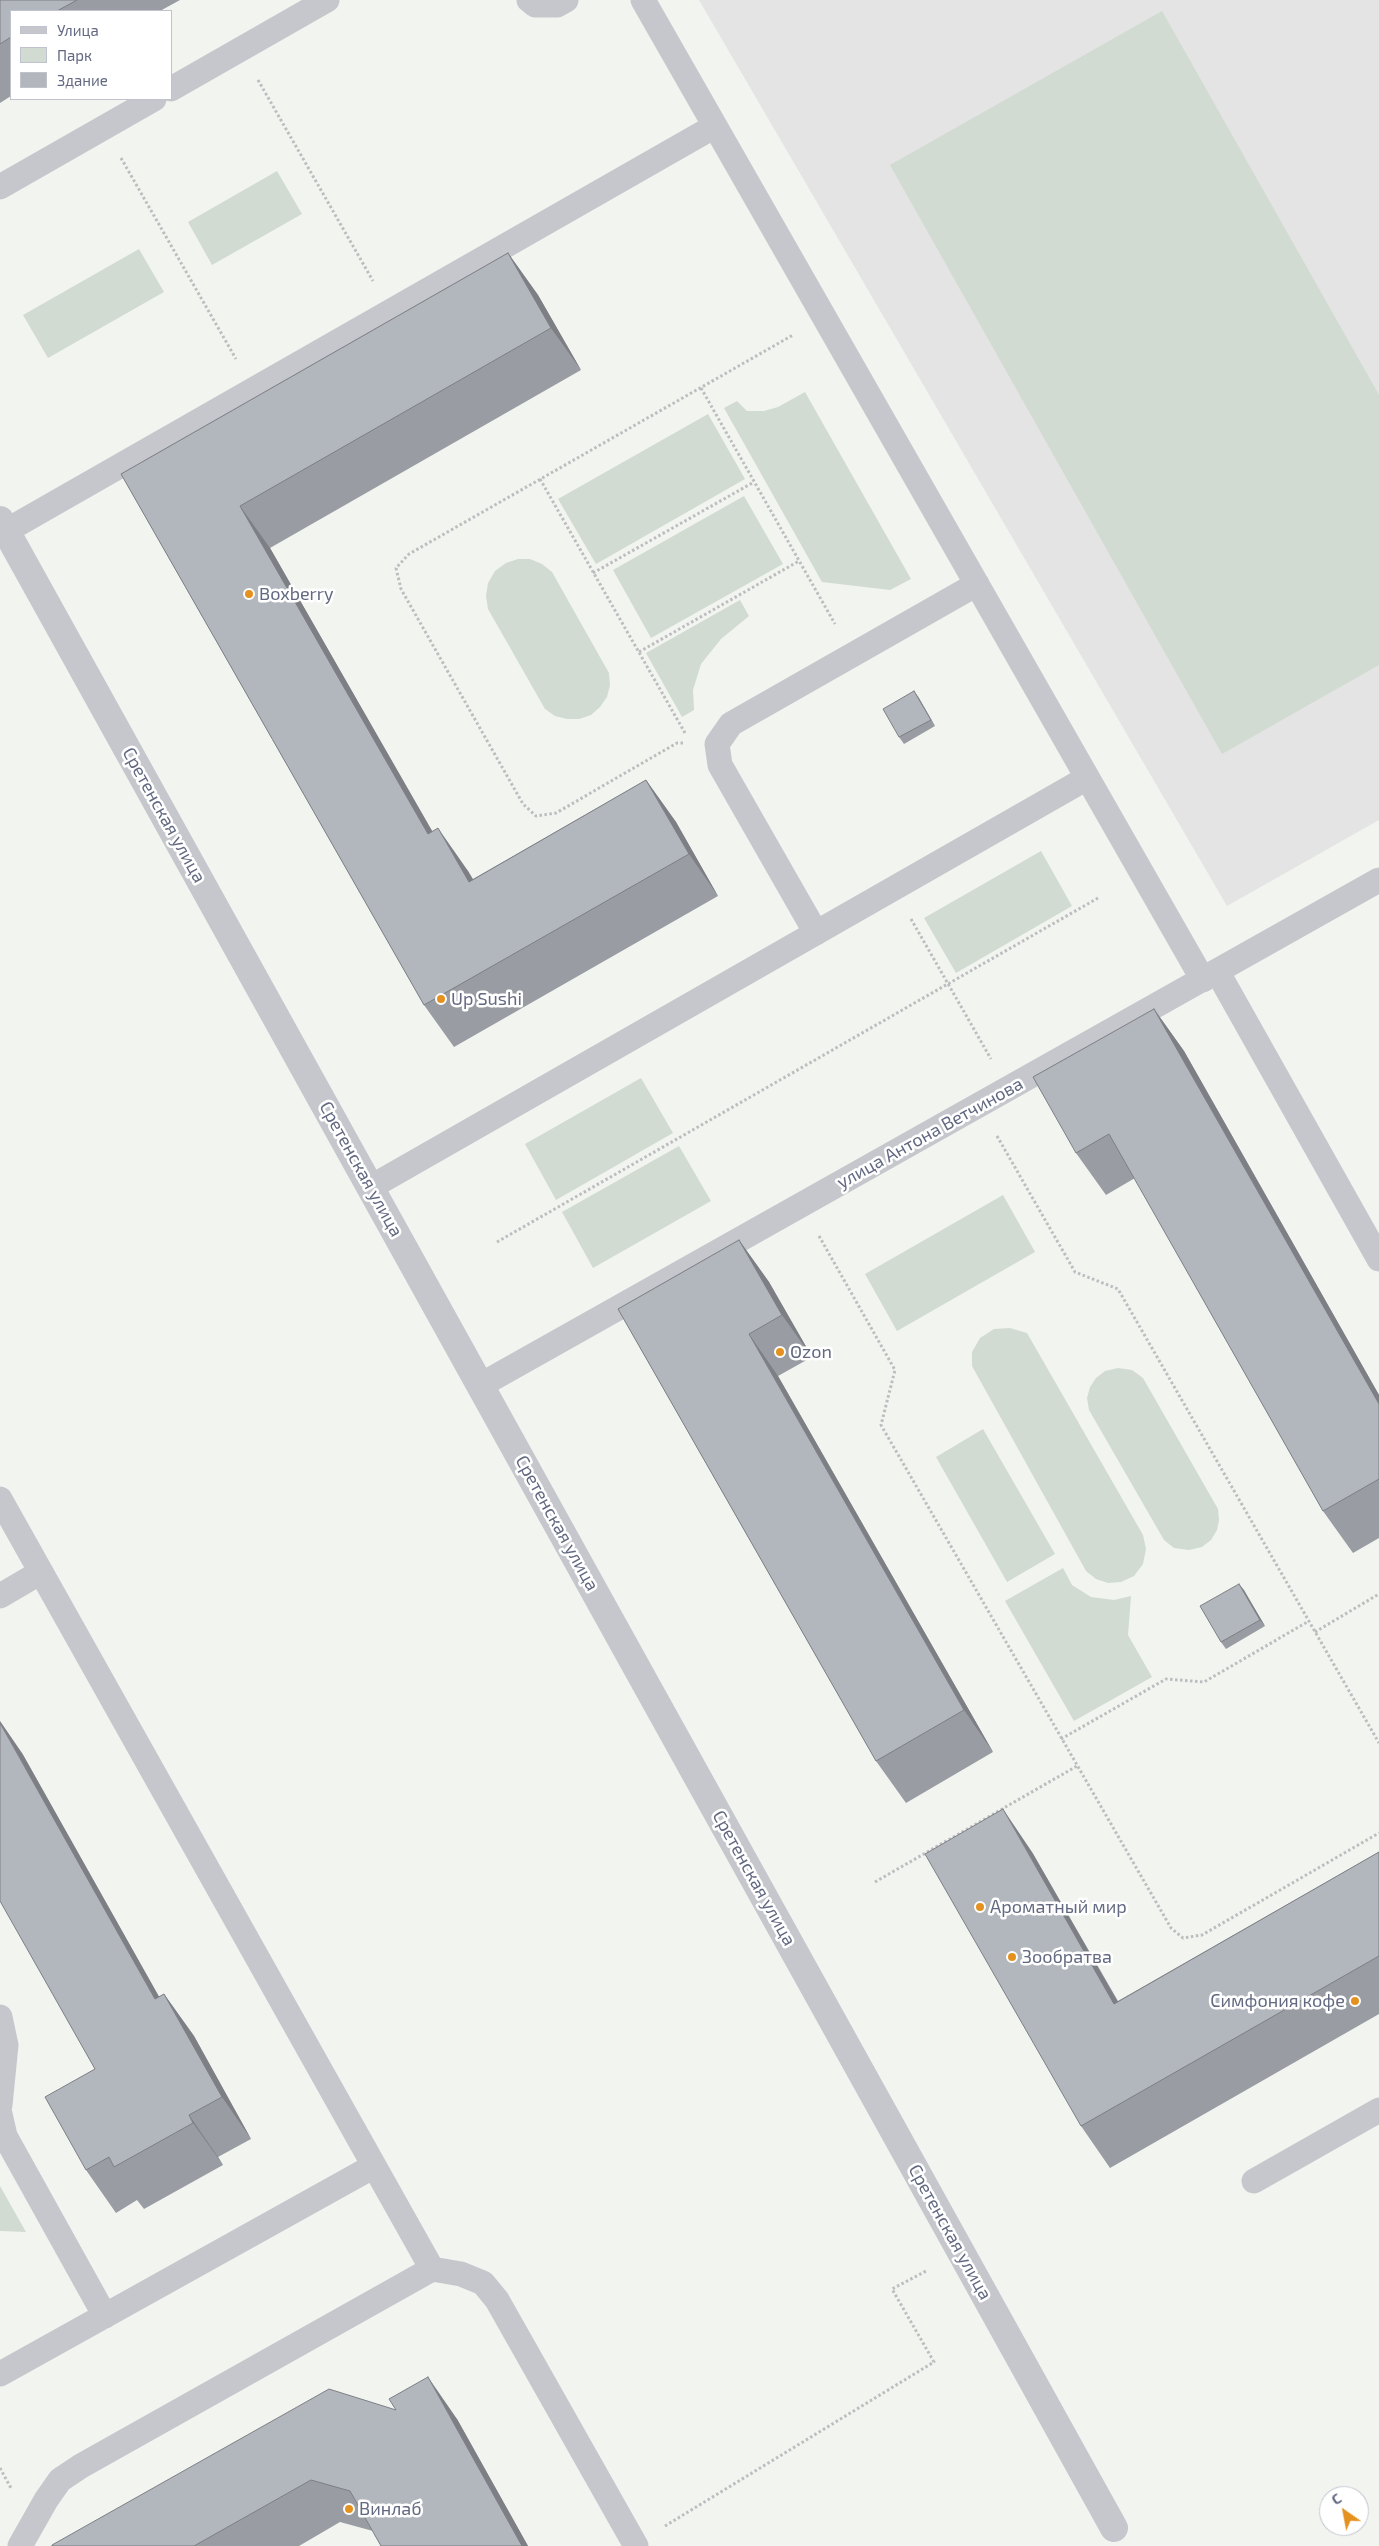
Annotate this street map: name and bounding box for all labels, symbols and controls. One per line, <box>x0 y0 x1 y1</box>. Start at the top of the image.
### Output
legend <box>10 10 172 100</box>
text: Улица <box>57 21 99 39</box>
text: Парк <box>57 46 92 64</box>
text: Здание <box>57 71 108 89</box>
place label: Boxberry <box>259 583 334 605</box>
marker: Boxberry <box>243 588 255 600</box>
street label: Сретенская улица <box>118 744 210 886</box>
place label: Up Sushi <box>451 988 522 1010</box>
marker: Up Sushi <box>435 993 447 1005</box>
street label: улица Антона Ветчинова <box>833 1073 1027 1193</box>
street label: Сретенская улица <box>315 1098 407 1240</box>
place label: Ozon <box>790 1341 832 1363</box>
marker: Ozon <box>774 1346 786 1358</box>
street label: Сретенская улица <box>511 1452 603 1594</box>
street label: Сретенская улица <box>708 1807 800 1949</box>
place label: Ароматный мир <box>990 1896 1127 1918</box>
marker: Ароматный мир <box>974 1901 986 1913</box>
place label: Зообратва <box>1022 1946 1112 1968</box>
marker: Зообратва <box>1006 1951 1018 1963</box>
place label: Симфония кофе <box>1210 1990 1345 2012</box>
marker: Симфония кофе <box>1349 1995 1361 2007</box>
street label: Сретенская улица <box>904 2161 996 2303</box>
north arrow <box>1319 2486 1369 2536</box>
text: С <box>1328 2489 1344 2508</box>
place label: Винлаб <box>359 2498 422 2520</box>
marker: Винлаб <box>343 2503 355 2515</box>

